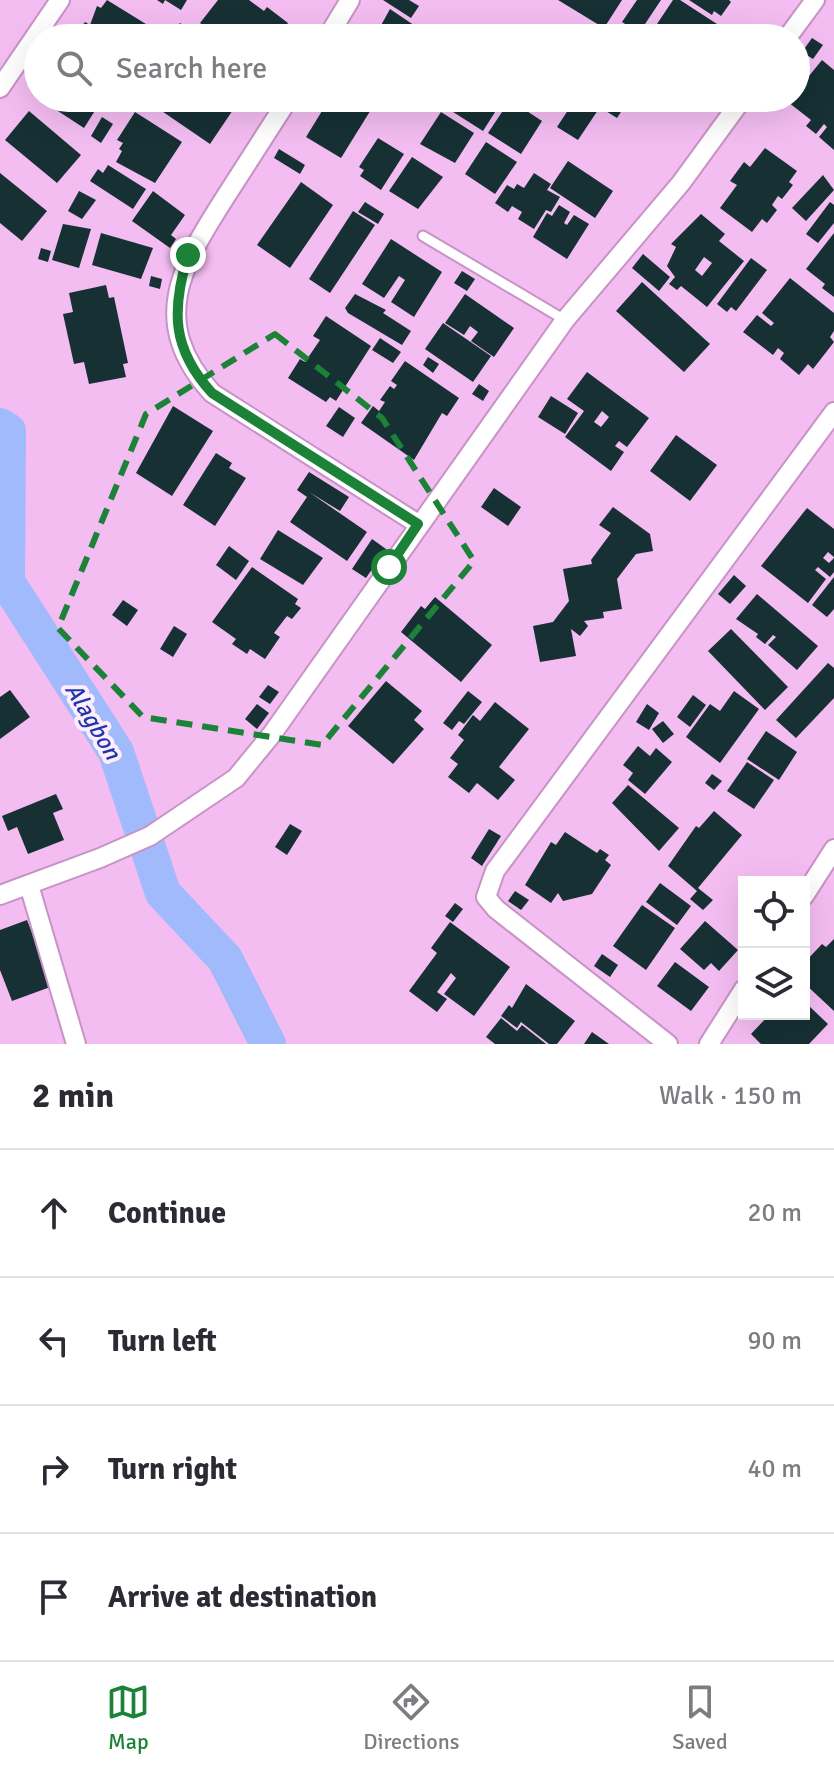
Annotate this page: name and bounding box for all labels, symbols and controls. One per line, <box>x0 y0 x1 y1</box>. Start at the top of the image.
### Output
search box <box>24 24 810 112</box>
icon: search <box>52 46 96 90</box>
text: Search here <box>116 50 267 87</box>
route end <box>170 237 206 273</box>
route start <box>371 549 407 585</box>
water label: Alagbon <box>58 677 128 766</box>
map controls <box>738 876 810 1020</box>
button: locate <box>738 876 810 948</box>
button: layers <box>738 948 810 1020</box>
text: 2 min <box>32 1075 114 1117</box>
text: Walk · 150 m <box>659 1080 802 1112</box>
icon: ahead <box>32 1191 76 1235</box>
text: Continue <box>108 1195 226 1232</box>
text: 20 m <box>747 1197 802 1229</box>
icon: left <box>32 1319 76 1363</box>
text: Turn left <box>108 1323 217 1360</box>
text: 90 m <box>747 1325 802 1357</box>
icon: right <box>32 1447 76 1491</box>
text: Turn right <box>108 1451 237 1488</box>
text: 40 m <box>747 1453 802 1485</box>
icon: arrive <box>32 1575 76 1619</box>
text: Arrive at destination <box>108 1579 377 1616</box>
tab: Map <box>106 1680 150 1755</box>
tab: Directions <box>363 1680 459 1755</box>
tab: Saved <box>672 1680 728 1755</box>

